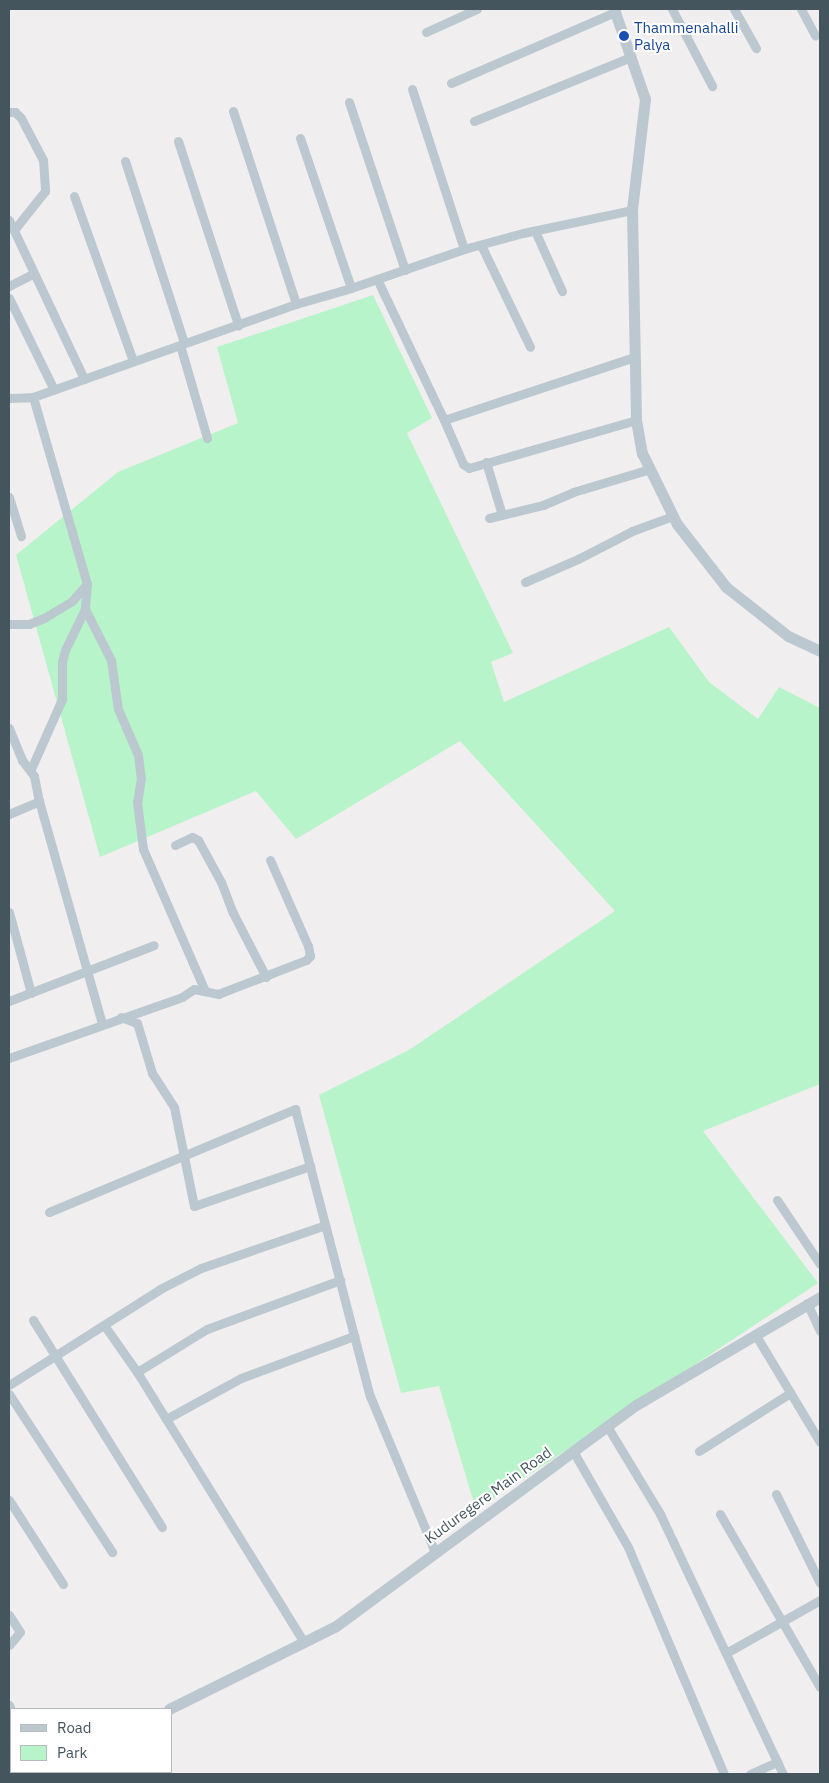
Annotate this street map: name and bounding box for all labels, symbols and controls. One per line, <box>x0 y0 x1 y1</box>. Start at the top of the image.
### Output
place label: Thammenahalli Palya <box>634 18 738 53</box>
marker: Thammenahalli Palya <box>618 30 630 42</box>
street label: Kuduregere Main Road <box>421 1443 555 1547</box>
legend <box>10 1708 172 1773</box>
text: Road <box>57 1718 92 1737</box>
text: Park <box>57 1743 87 1762</box>

